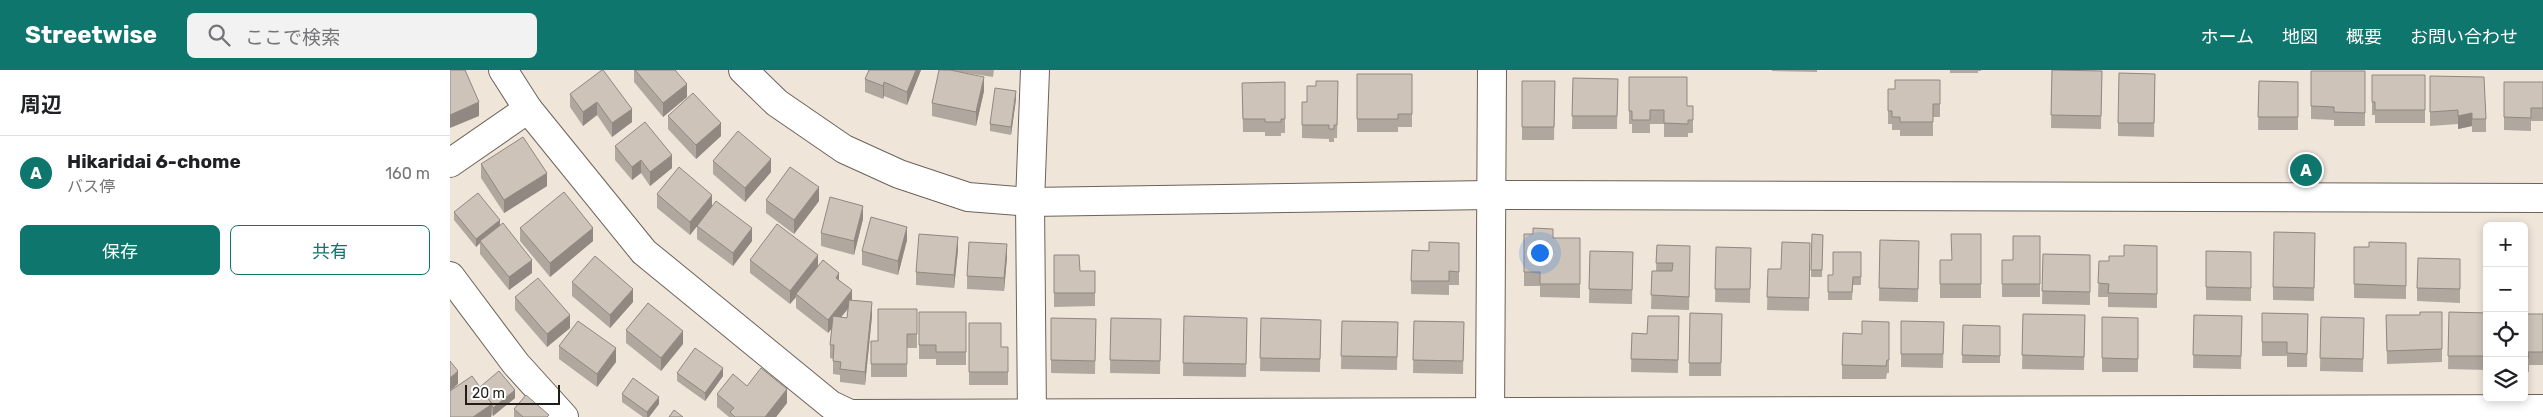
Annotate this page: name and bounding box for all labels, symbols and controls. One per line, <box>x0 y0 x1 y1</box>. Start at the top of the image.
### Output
search box <box>187 13 537 58</box>
text: Streetwise <box>25 21 157 49</box>
icon: search <box>205 21 233 49</box>
text: ここで検索 <box>245 26 340 49</box>
text: ホーム <box>2201 26 2254 48</box>
text: 地図 <box>2282 26 2318 48</box>
text: 概要 <box>2346 26 2382 48</box>
text: お問い合わせ <box>2410 26 2518 48</box>
text: 周辺 <box>20 92 62 117</box>
text: Hikaridai 6-chome <box>67 150 241 173</box>
pin: A <box>2290 151 2322 189</box>
text: A <box>30 164 42 183</box>
text: 160 m <box>385 164 430 183</box>
text: バス停 <box>67 177 115 196</box>
map controls <box>2483 222 2528 402</box>
button: + <box>2483 222 2528 267</box>
button: 保存 <box>20 225 220 275</box>
button: 共有 <box>230 225 430 275</box>
your location <box>1527 240 1553 266</box>
button: − <box>2483 267 2528 312</box>
button: locate <box>2483 312 2528 357</box>
button: layers <box>2483 357 2528 402</box>
scale bar <box>465 382 560 405</box>
text: 20 m <box>472 385 505 402</box>

